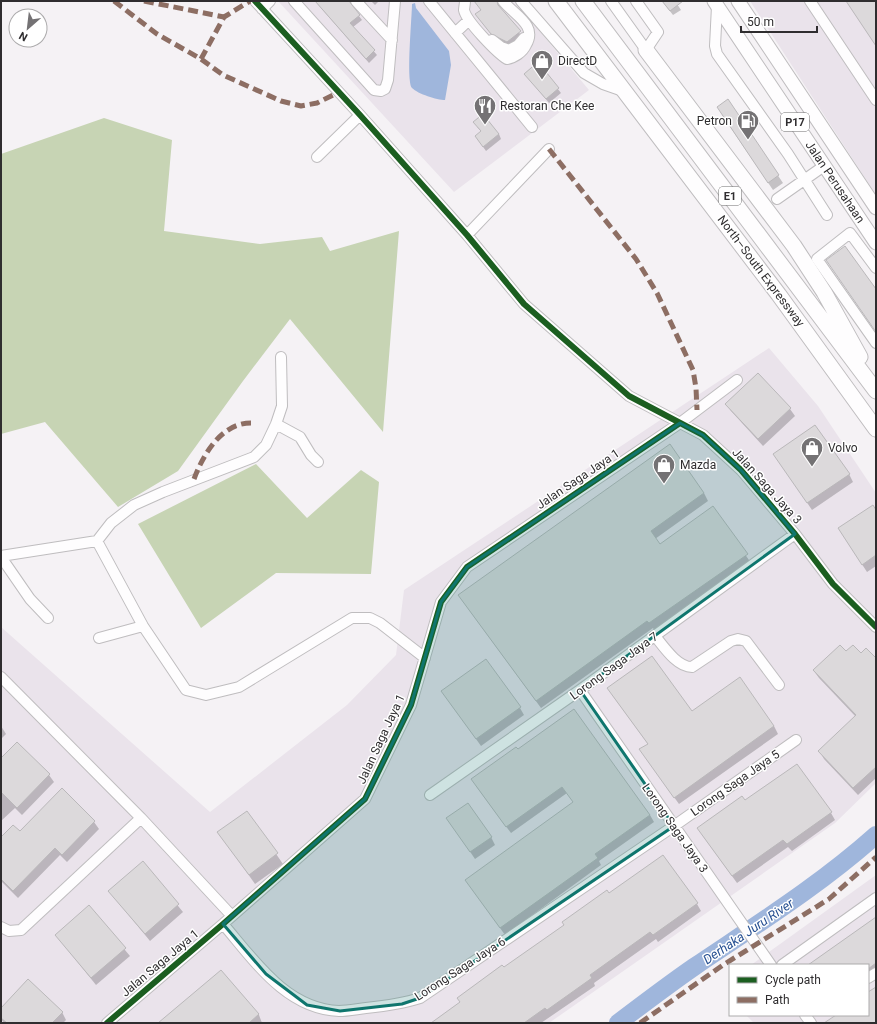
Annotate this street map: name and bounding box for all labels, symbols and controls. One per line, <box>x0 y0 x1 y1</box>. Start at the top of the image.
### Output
north arrow <box>8 8 48 48</box>
scale bar <box>741 8 817 34</box>
text: 50 m <box>747 15 774 29</box>
text: N <box>17 29 30 44</box>
shop icon: DirectD <box>529 48 555 81</box>
place label: DirectD <box>558 54 597 68</box>
restaurant icon: Restoran Che Kee <box>472 93 498 126</box>
place label: Restoran Che Kee <box>500 99 594 113</box>
fuel station icon: Petron <box>735 108 761 141</box>
road number: P17 <box>781 113 809 131</box>
place label: Petron <box>697 114 732 128</box>
street label: Jalan Perusahaan <box>802 138 868 226</box>
road number: E1 <box>719 187 741 205</box>
street label: North–South Expressway <box>715 213 808 330</box>
shop icon: Volvo <box>799 435 825 468</box>
place label: Volvo <box>828 441 858 455</box>
street label: Jalan Saga Jaya 3 <box>729 445 805 527</box>
street label: Jalan Saga Jaya 1 <box>534 446 622 512</box>
shop icon: Mazda <box>651 452 677 485</box>
place label: Mazda <box>680 458 716 472</box>
street label: Lorong Saga Jaya 7 <box>567 629 661 703</box>
street label: Jalan Saga Jaya 1 <box>354 692 408 786</box>
street label: Lorong Saga Jaya 5 <box>688 747 782 819</box>
street label: Lorong Saga Jaya 3 <box>639 781 711 875</box>
water label: Derhaka Juru River <box>700 895 797 967</box>
street label: Jalan Saga Jaya 1 <box>118 926 202 1000</box>
street label: Lorong Saga Jaya 6 <box>412 934 508 1004</box>
legend <box>729 964 869 1016</box>
text: Cycle path <box>765 973 821 987</box>
text: Path <box>765 993 790 1007</box>

